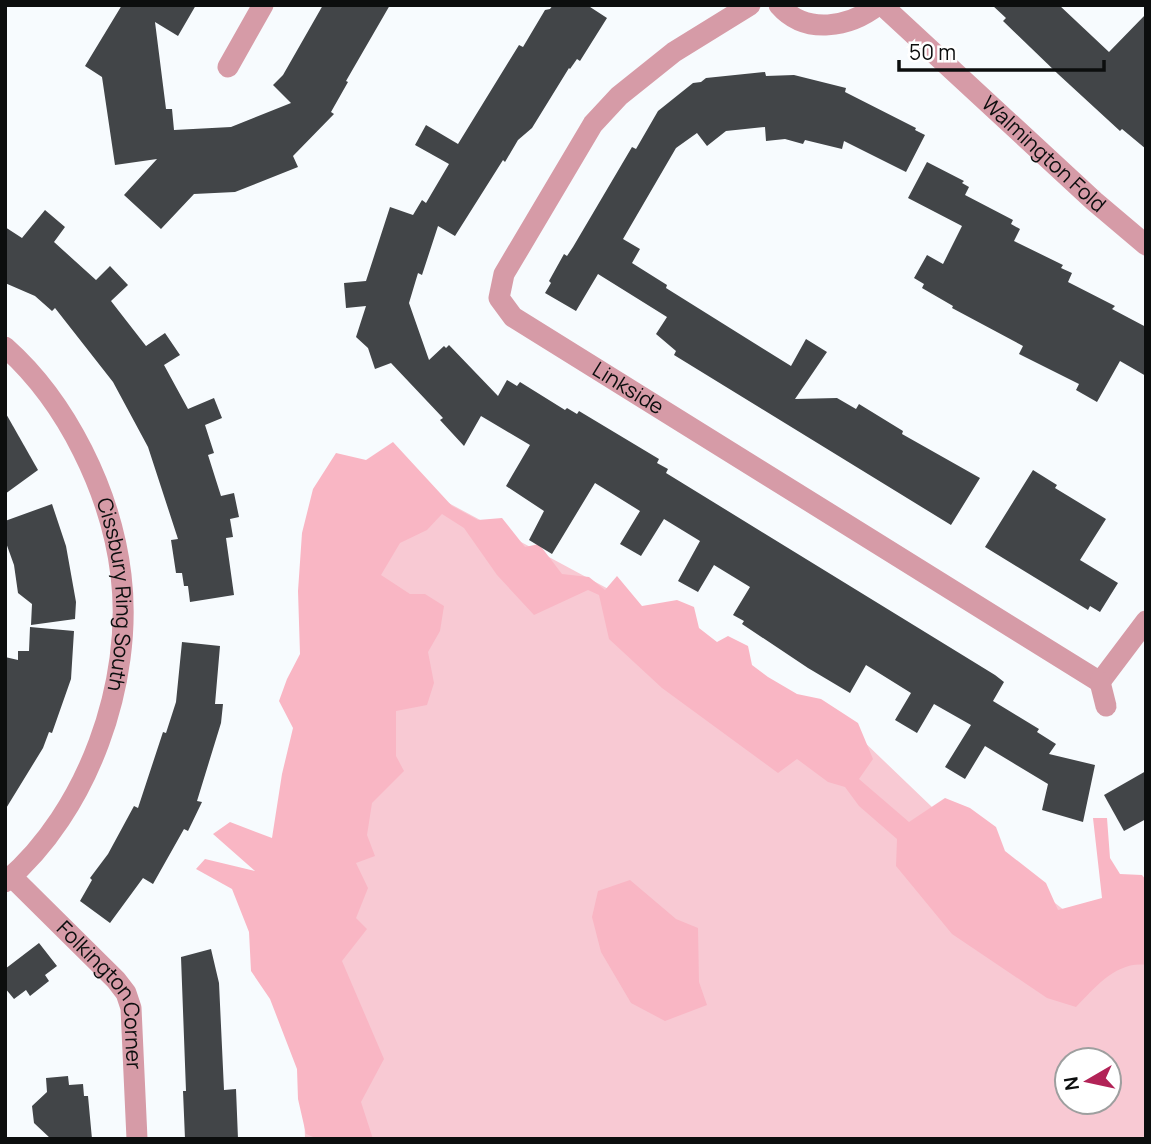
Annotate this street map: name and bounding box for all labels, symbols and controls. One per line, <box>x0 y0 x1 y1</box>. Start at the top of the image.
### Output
scale bar <box>899 28 1104 72</box>
text: 50 m <box>909 38 956 66</box>
street label: Walmington Fold <box>976 89 1112 218</box>
street label: Linkside <box>588 355 670 420</box>
street label: Cissbury Ring South <box>91 494 138 694</box>
street label: Folkington Corner <box>51 914 149 1070</box>
north arrow <box>1053 1046 1123 1116</box>
text: N <box>1057 1075 1085 1092</box>

